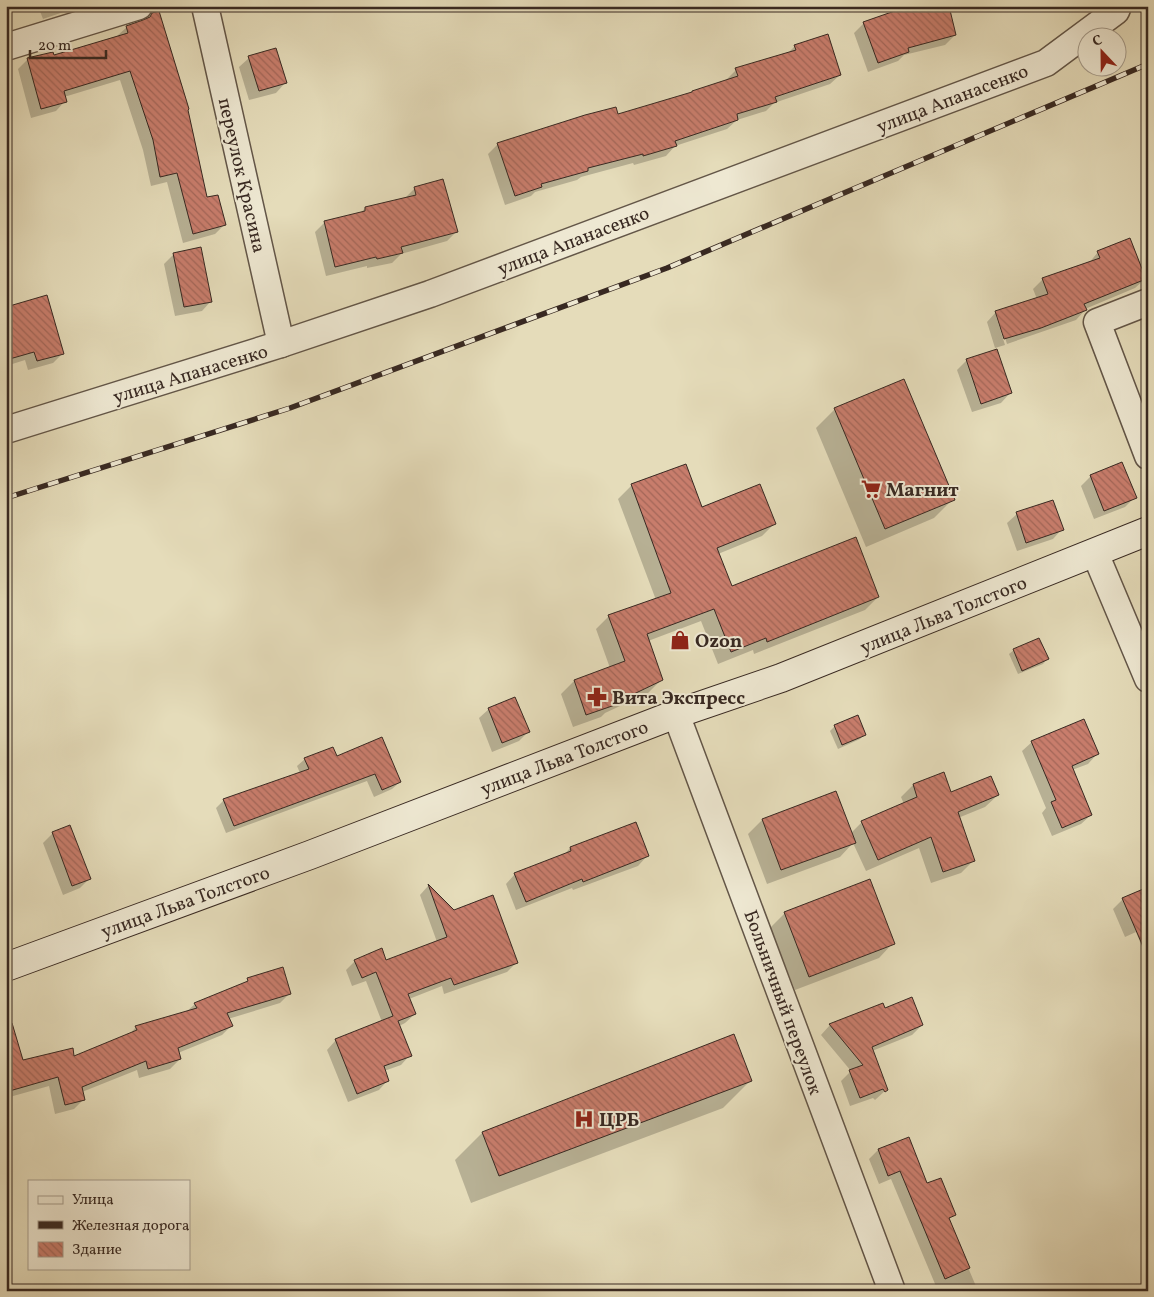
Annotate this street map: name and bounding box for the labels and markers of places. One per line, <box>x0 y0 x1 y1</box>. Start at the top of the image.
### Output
supermarket icon: Магнит <box>860 478 882 500</box>
place label: Магнит <box>886 478 959 504</box>
shop icon: Ozon <box>669 629 691 651</box>
place label: Ozon <box>695 629 742 655</box>
pharmacy icon: Вита Экспресс <box>586 686 608 708</box>
place label: Вита Экспресс <box>612 686 745 712</box>
hospital icon: ЦРБ <box>573 1108 595 1130</box>
place label: ЦРБ <box>599 1108 639 1134</box>

